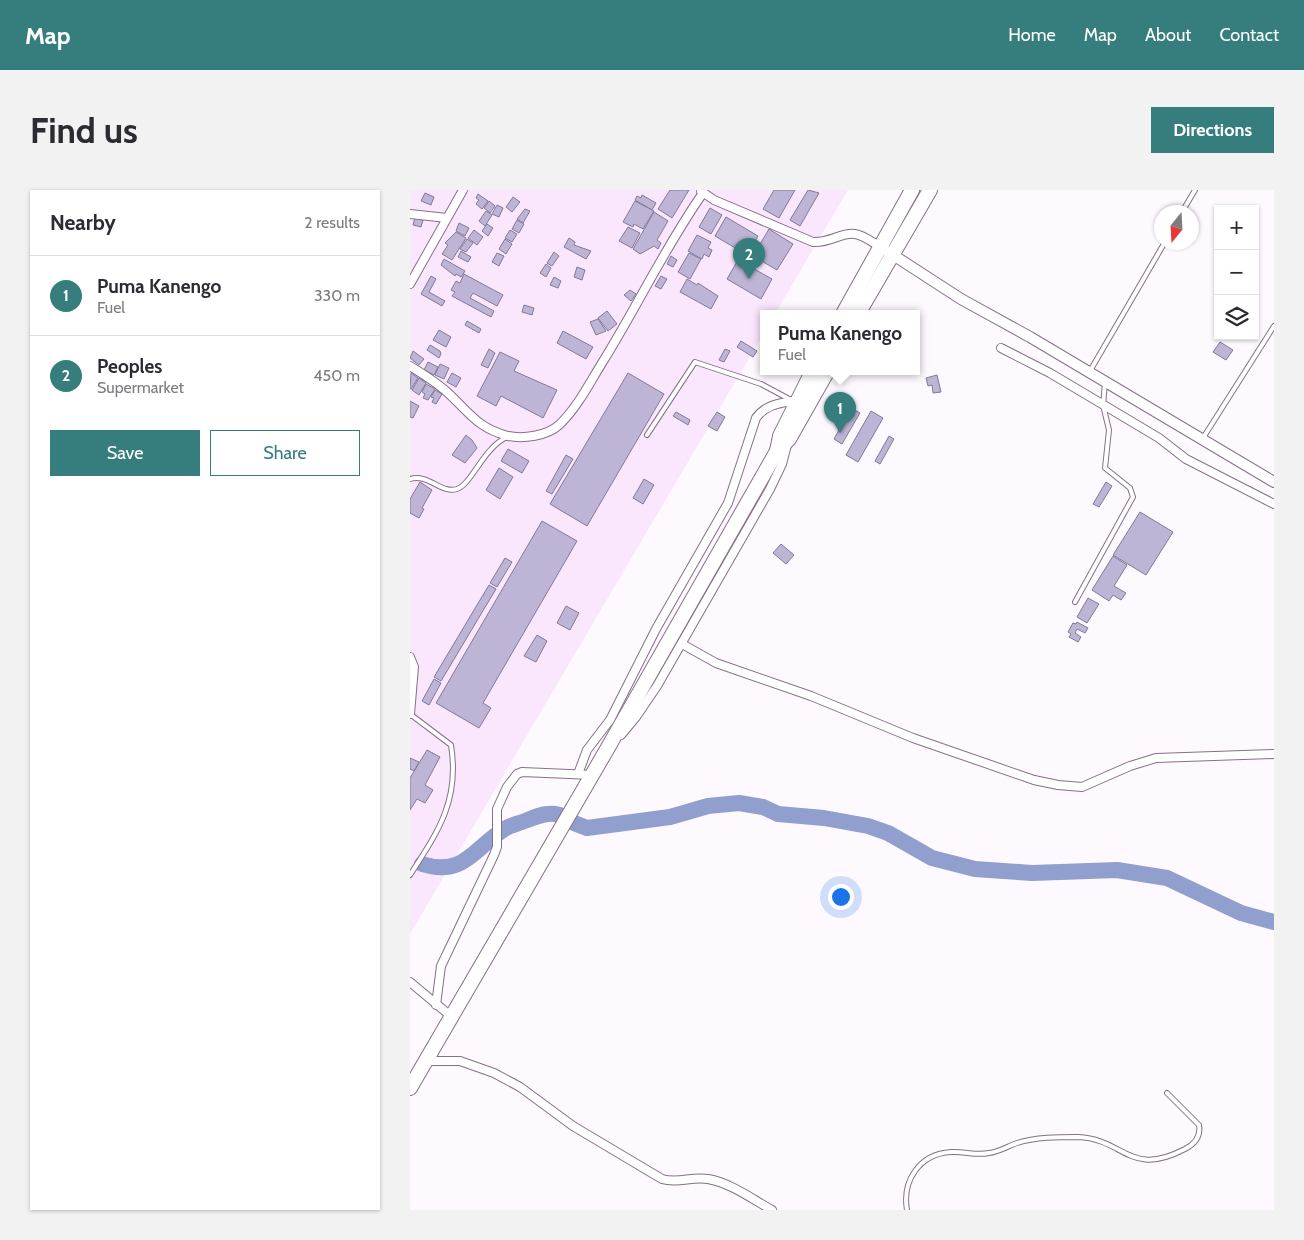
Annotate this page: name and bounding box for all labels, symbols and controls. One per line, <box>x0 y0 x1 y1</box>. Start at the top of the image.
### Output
text: Map <box>25 21 71 50</box>
text: Home <box>1008 24 1056 46</box>
text: Map <box>1084 24 1117 46</box>
text: About <box>1145 24 1191 46</box>
text: Contact <box>1219 24 1279 46</box>
button: Directions <box>1151 107 1274 153</box>
text: Find us <box>30 109 138 152</box>
north arrow <box>1154 205 1199 250</box>
map controls <box>1214 205 1259 340</box>
button: + <box>1214 205 1259 250</box>
text: Nearby <box>50 210 116 235</box>
text: 2 results <box>304 213 360 232</box>
pin: 2 <box>733 238 765 279</box>
button: − <box>1214 250 1259 295</box>
text: Puma Kanengo <box>97 275 221 298</box>
text: 1 <box>63 286 69 305</box>
text: 330 m <box>314 286 360 305</box>
button: layers <box>1214 295 1259 340</box>
text: Fuel <box>97 298 125 317</box>
popup <box>760 310 920 375</box>
text: Puma Kanengo <box>778 322 902 345</box>
text: Fuel <box>778 345 806 364</box>
text: Peoples <box>97 355 162 378</box>
text: 2 <box>62 366 70 385</box>
text: 450 m <box>313 366 360 385</box>
text: Supermarket <box>97 378 184 397</box>
pin: 1 <box>824 392 856 433</box>
button: Save <box>50 430 200 476</box>
button: Share <box>210 430 360 476</box>
your location <box>828 884 854 910</box>

